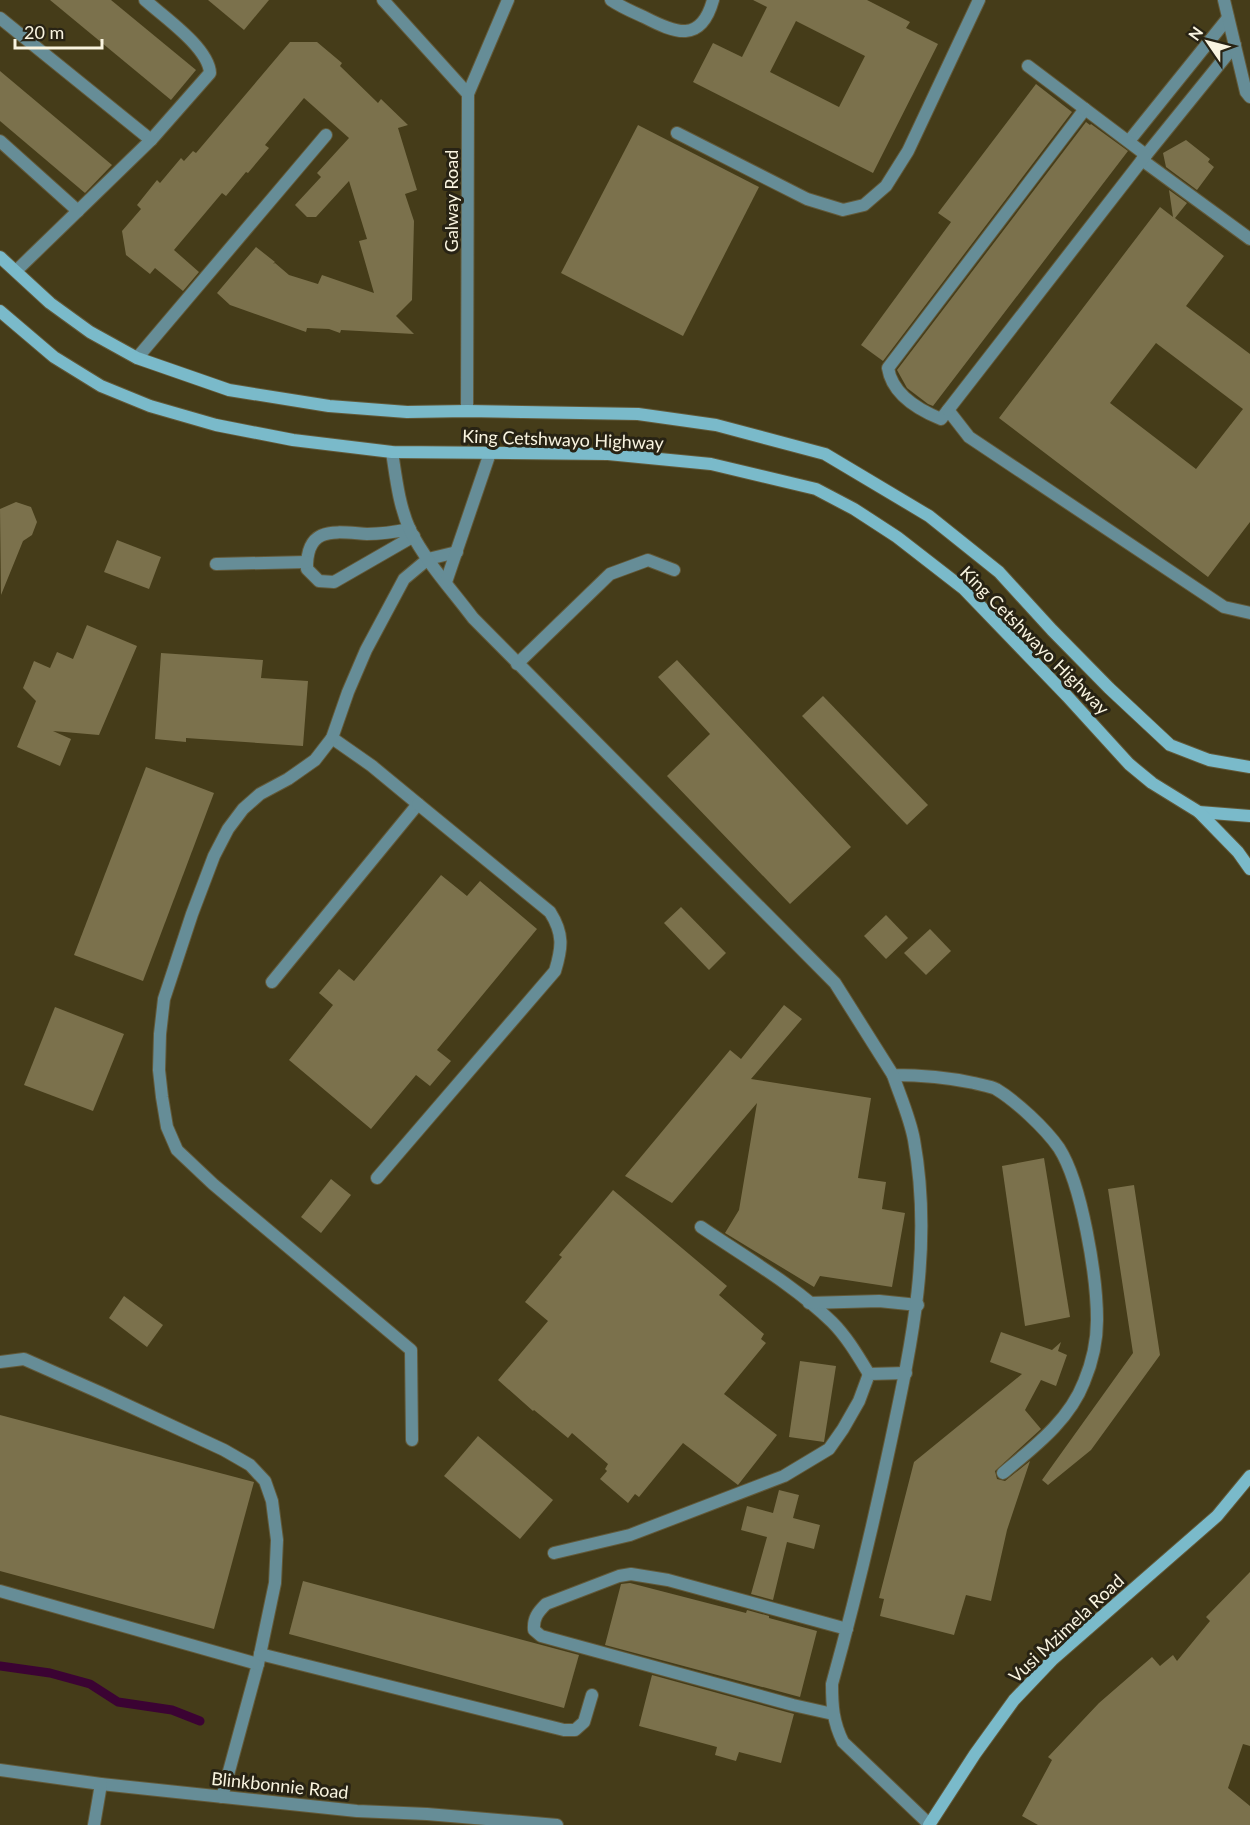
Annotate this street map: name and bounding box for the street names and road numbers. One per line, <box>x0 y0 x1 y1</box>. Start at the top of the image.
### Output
street label: Galway Road <box>440 150 462 252</box>
street label: King Cetshwayo Highway <box>462 424 665 454</box>
street label: King Cetshwayo Highway <box>956 561 1115 720</box>
street label: Vusi Mzimela Road <box>1004 1569 1128 1687</box>
street label: Blinkbonnie Road <box>210 1767 350 1803</box>

